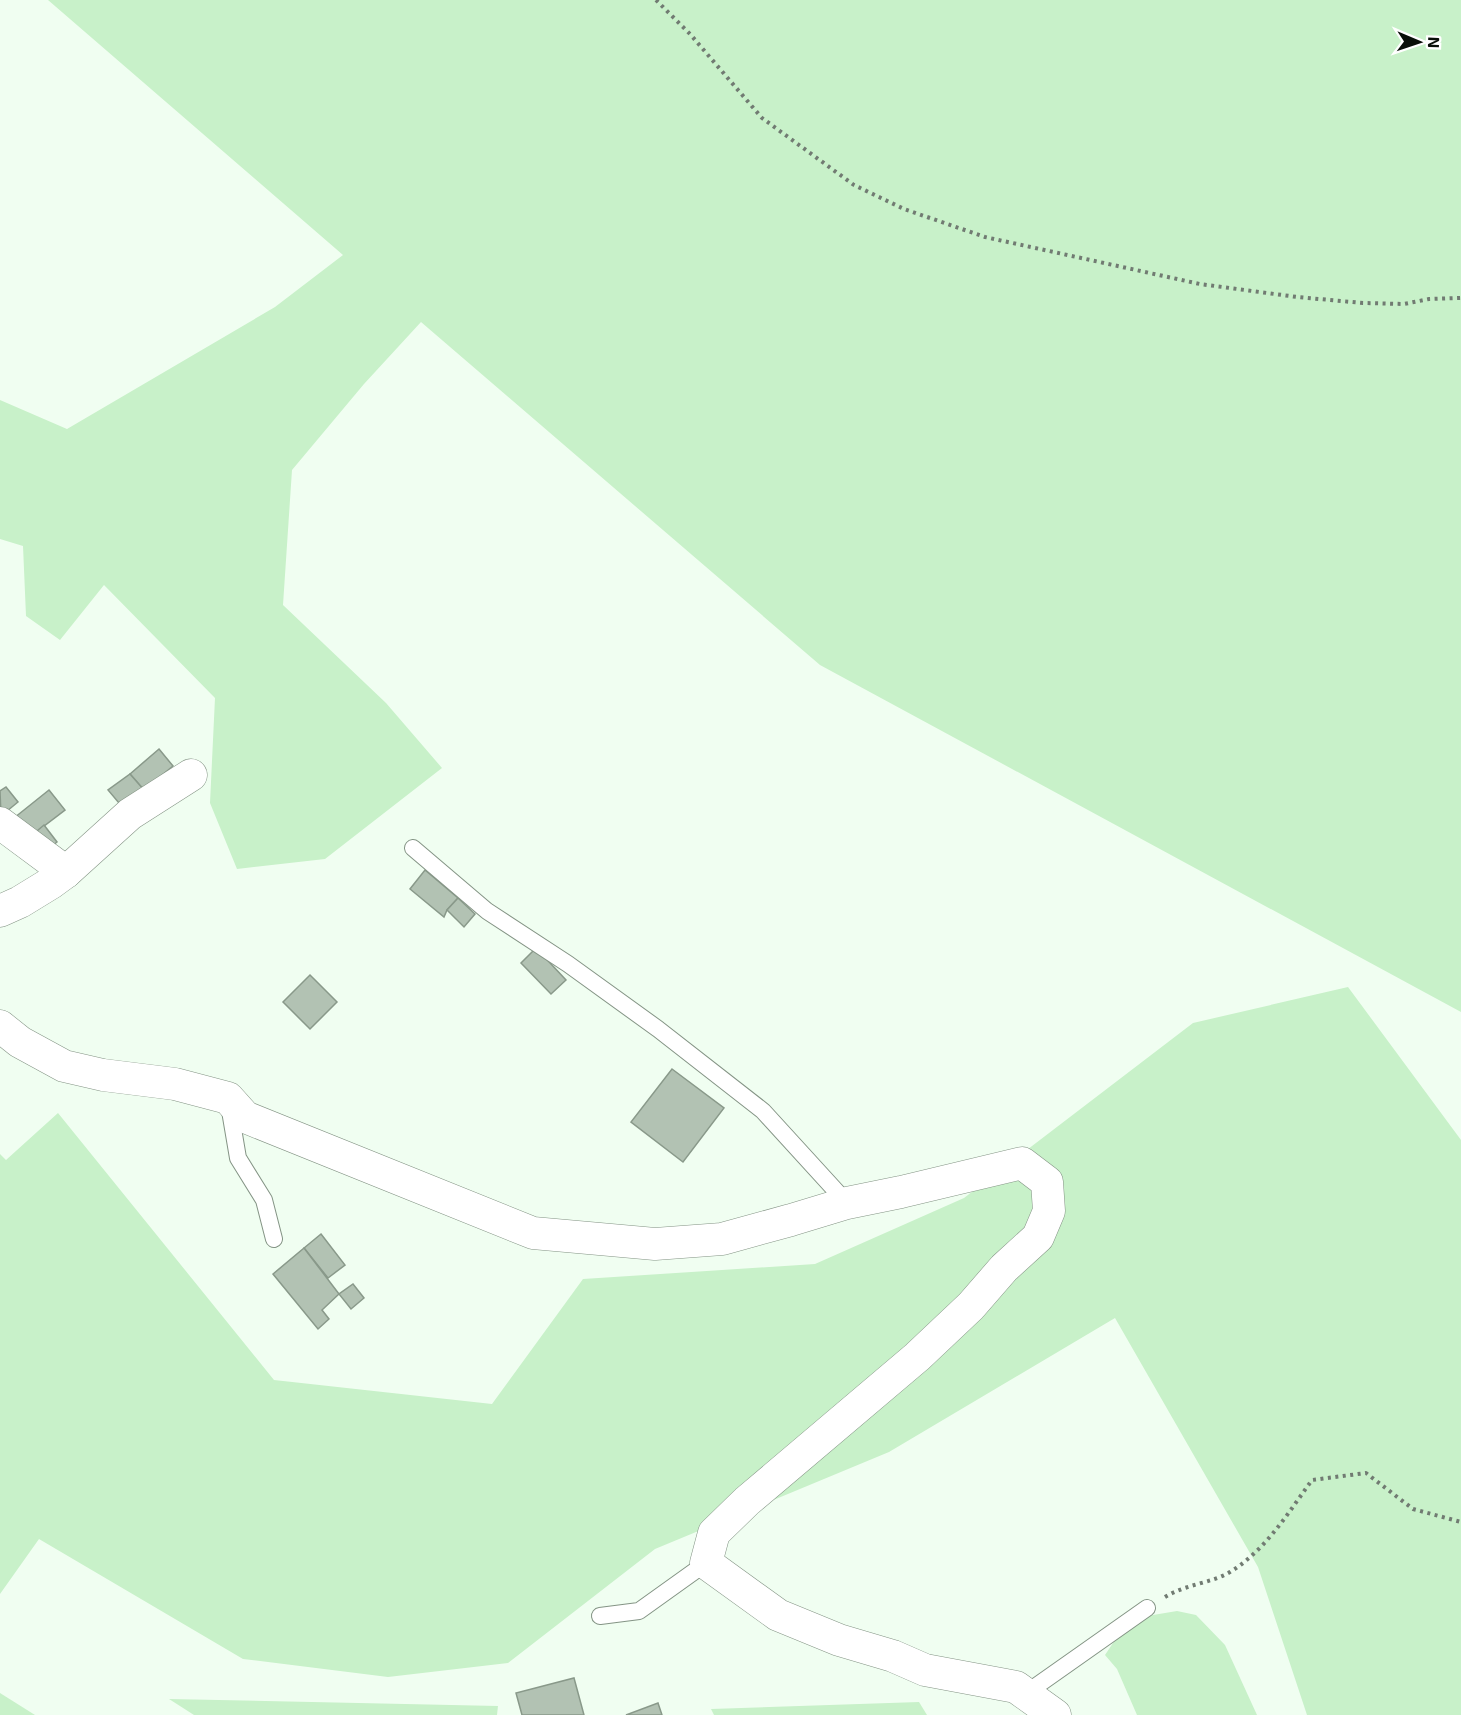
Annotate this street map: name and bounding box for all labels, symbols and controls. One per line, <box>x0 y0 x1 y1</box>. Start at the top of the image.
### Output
north arrow <box>1389 12 1449 72</box>
text: N <box>1425 36 1444 49</box>

